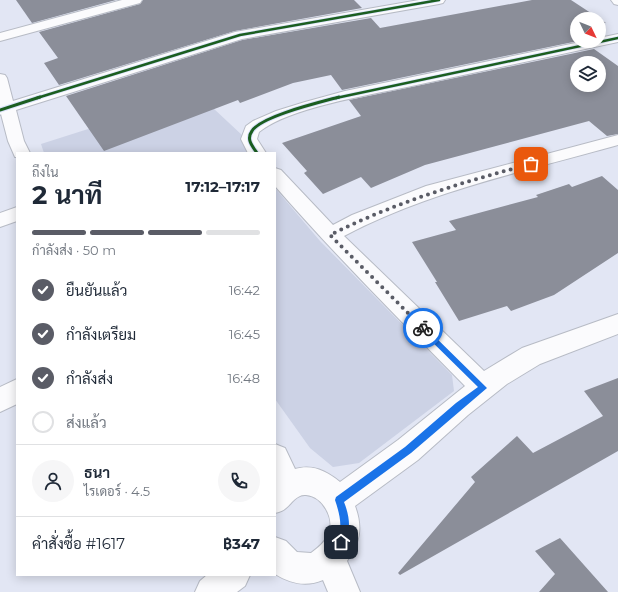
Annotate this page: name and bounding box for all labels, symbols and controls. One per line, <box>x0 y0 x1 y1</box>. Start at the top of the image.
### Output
north arrow <box>570 12 606 48</box>
map controls <box>570 12 606 92</box>
button: layers <box>570 56 606 92</box>
pin <box>514 147 548 181</box>
icon: bag <box>520 153 542 175</box>
text: ถึงใน <box>32 164 59 180</box>
text: 17:12–17:17 <box>185 177 260 196</box>
text: 2 นาที <box>32 179 103 211</box>
text: กำลังส่ง · 50 m <box>32 242 116 258</box>
icon: check <box>32 279 54 301</box>
text: ยืนยันแล้ว <box>66 281 127 300</box>
text: 16:42 <box>229 282 260 298</box>
courier <box>403 308 443 348</box>
icon: bike <box>412 317 434 339</box>
icon: check <box>32 323 54 345</box>
text: กำลังเตรียม <box>66 325 136 344</box>
text: 16:45 <box>229 326 260 342</box>
icon: check <box>32 367 54 389</box>
text: กำลังส่ง <box>66 369 113 388</box>
text: 16:48 <box>228 370 260 386</box>
text: ส่งแล้ว <box>66 413 107 432</box>
button: person <box>32 460 74 502</box>
button: phone <box>218 460 260 502</box>
text: ธนา <box>84 463 110 482</box>
text: ไรเดอร์ · 4.5 <box>84 483 150 499</box>
pin <box>324 525 358 559</box>
icon: home <box>330 531 352 553</box>
text: คำสั่งซื้อ #1617 <box>32 534 125 553</box>
text: ฿347 <box>223 534 260 553</box>

